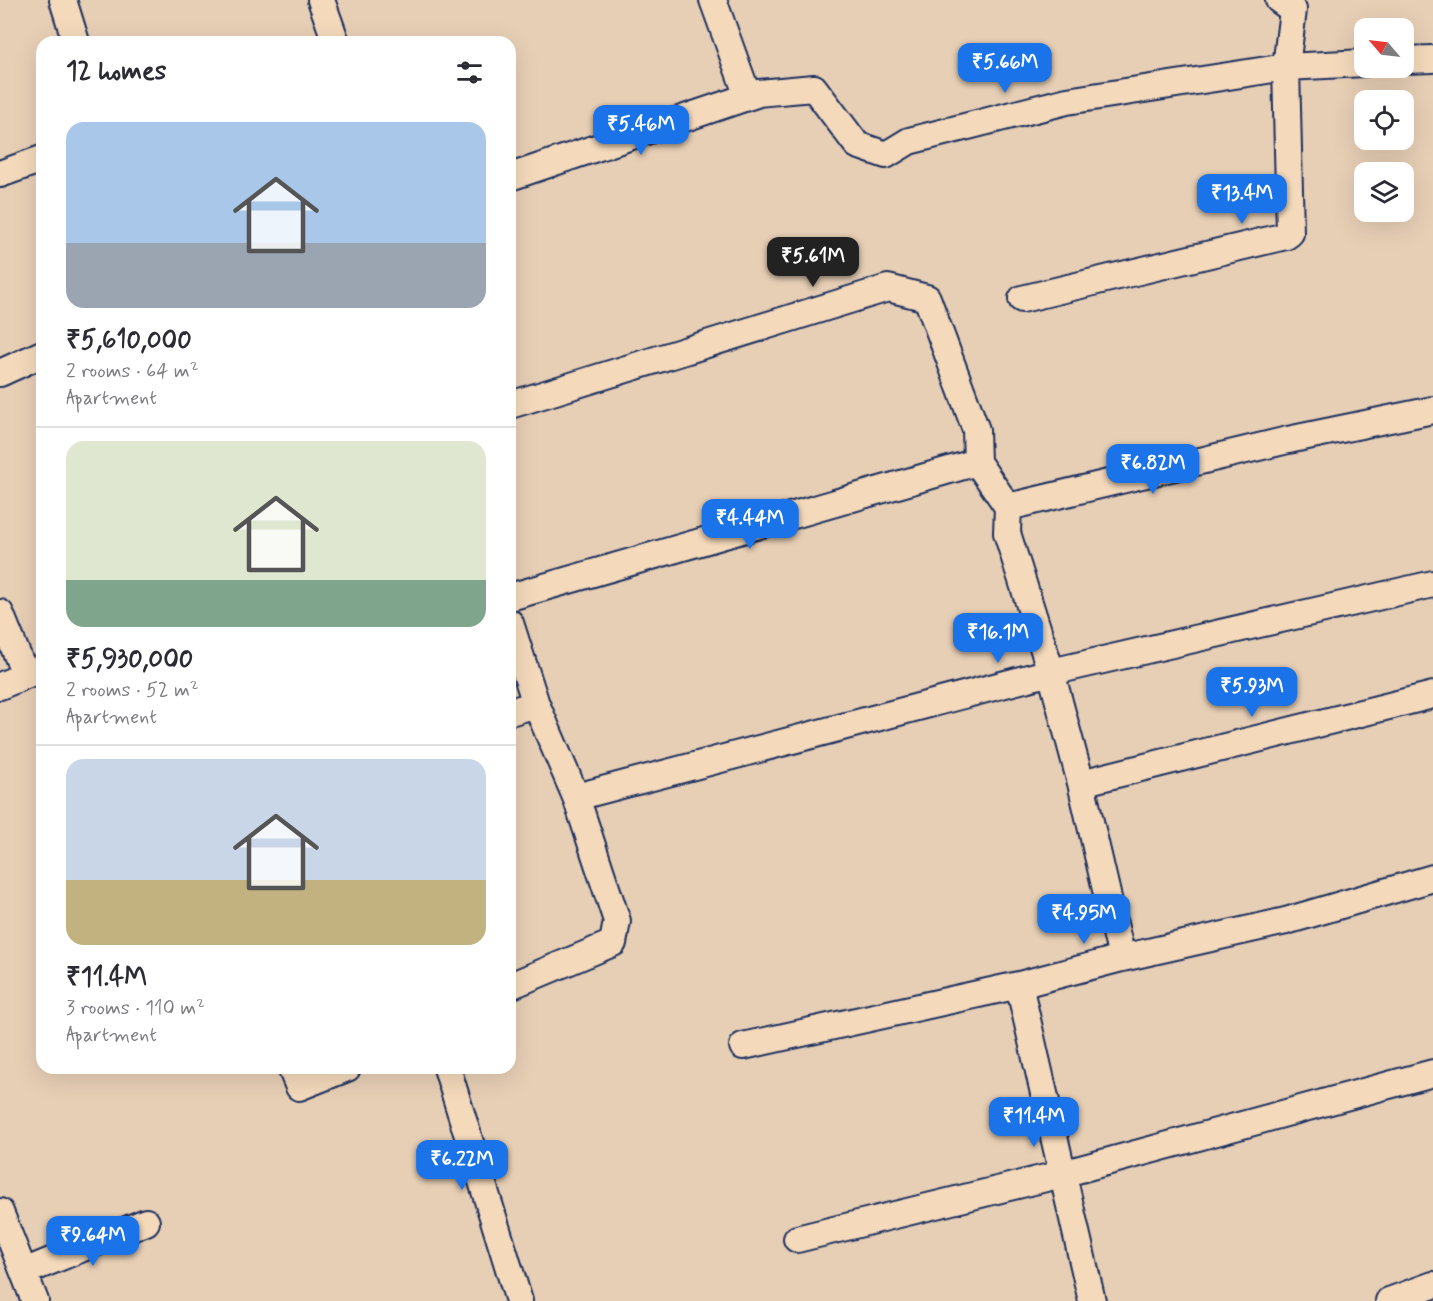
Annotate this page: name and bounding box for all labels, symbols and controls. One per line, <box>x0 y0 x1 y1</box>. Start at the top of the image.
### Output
north arrow <box>1354 18 1414 78</box>
map controls <box>1354 18 1414 222</box>
pin: ₹5.66M <box>956 43 1054 94</box>
text: ₹5.66M <box>972 49 1038 76</box>
text: 12 homes <box>66 55 166 89</box>
icon: filters <box>453 56 486 89</box>
button: locate <box>1354 90 1414 150</box>
pin: ₹5.46M <box>592 105 690 156</box>
text: ₹5.46M <box>607 111 675 138</box>
icon: home <box>222 161 330 269</box>
button: layers <box>1354 162 1414 222</box>
pin: ₹13.4M <box>1193 174 1291 225</box>
text: ₹13.4M <box>1211 180 1273 207</box>
pin: ₹5.61M <box>764 237 862 288</box>
text: ₹5.61M <box>781 243 845 270</box>
text: ₹5,610,000 <box>66 324 192 358</box>
text: 2 rooms · 64 m² <box>66 358 199 385</box>
text: Apartment <box>66 385 157 412</box>
pin: ₹6.82M <box>1104 444 1202 495</box>
text: ₹6.82M <box>1120 450 1186 477</box>
icon: home <box>222 480 330 588</box>
pin: ₹4.44M <box>701 499 799 550</box>
text: ₹4.44M <box>716 505 784 532</box>
pin: ₹16.1M <box>949 613 1047 664</box>
text: ₹16.1M <box>967 619 1029 646</box>
text: ₹5,930,000 <box>66 643 193 677</box>
pin: ₹5.93M <box>1203 667 1301 718</box>
text: ₹5.93M <box>1220 673 1284 700</box>
text: 2 rooms · 52 m² <box>66 677 199 704</box>
text: Apartment <box>66 704 157 731</box>
icon: home <box>222 798 330 906</box>
pin: ₹4.95M <box>1035 894 1133 945</box>
text: ₹4.95M <box>1051 900 1117 927</box>
text: ₹11.4M <box>66 961 147 995</box>
text: 3 rooms · 110 m² <box>66 995 205 1022</box>
text: Apartment <box>66 1022 157 1049</box>
pin: ₹11.4M <box>985 1097 1083 1148</box>
text: ₹11.4M <box>1003 1103 1065 1130</box>
pin: ₹6.22M <box>413 1140 511 1191</box>
text: ₹6.22M <box>430 1146 494 1173</box>
pin: ₹9.64M <box>44 1216 142 1267</box>
text: ₹9.64M <box>60 1222 126 1249</box>

